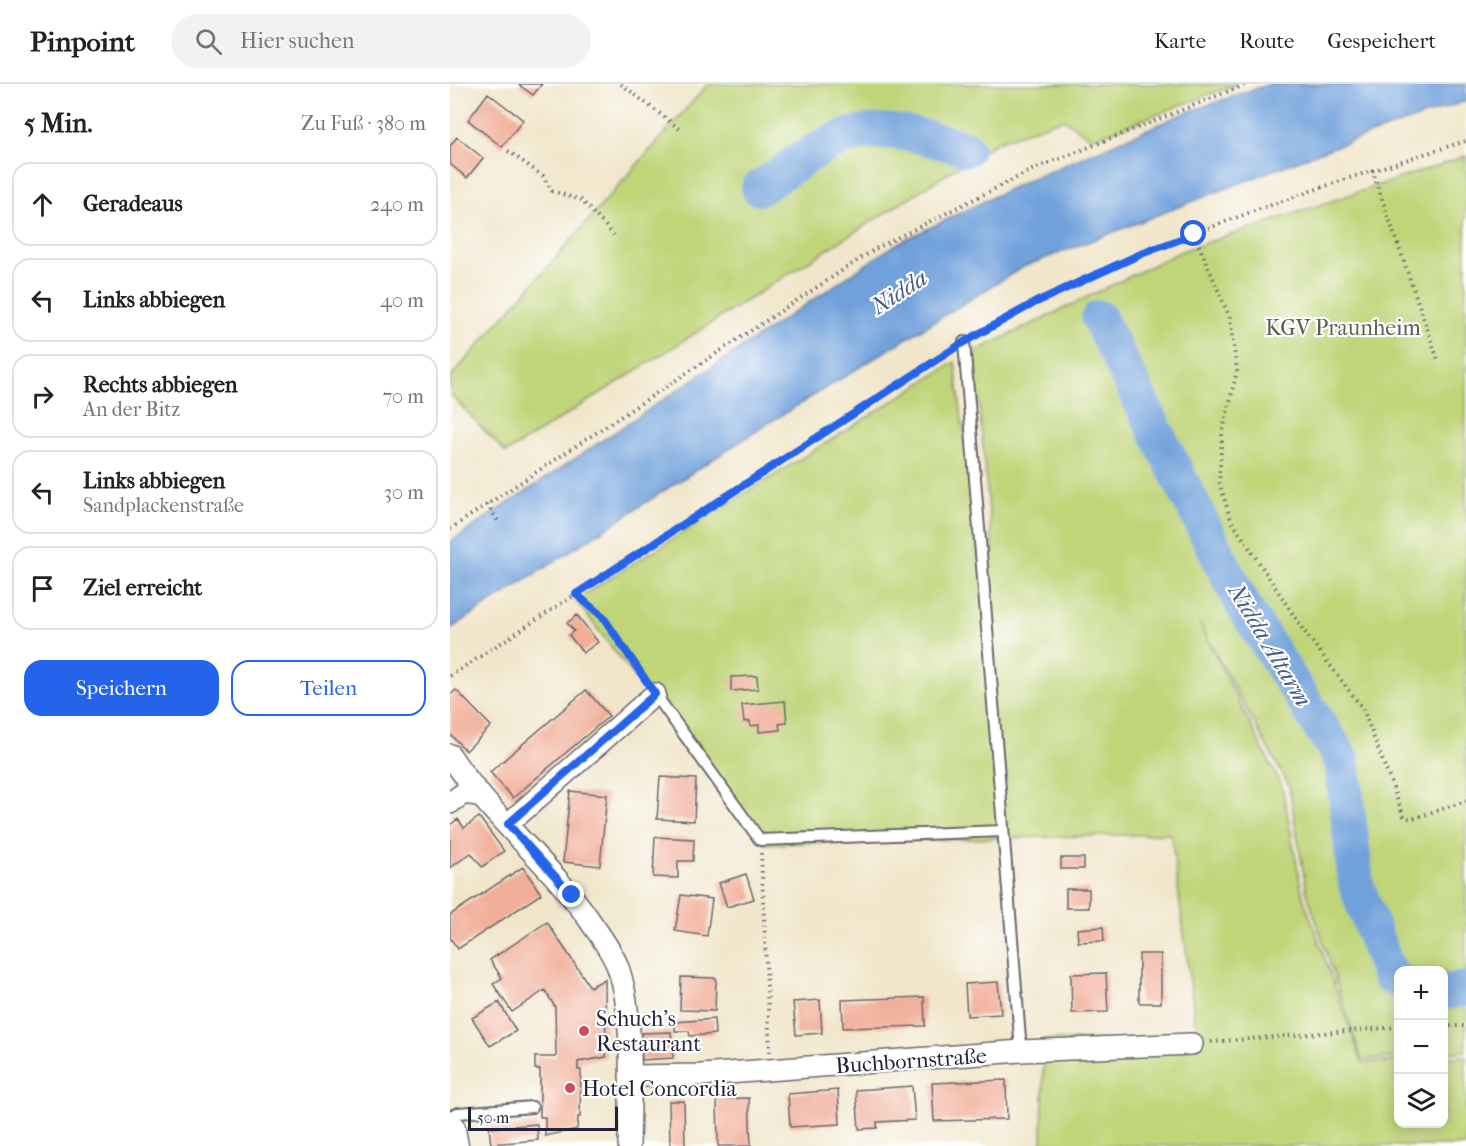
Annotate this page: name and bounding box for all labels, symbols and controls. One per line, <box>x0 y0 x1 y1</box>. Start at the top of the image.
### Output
search box <box>171 14 591 68</box>
text: Pinpoint <box>30 25 135 58</box>
icon: search <box>192 25 225 58</box>
text: Hier suchen <box>240 28 355 54</box>
text: Karte <box>1154 29 1206 53</box>
text: Route <box>1239 29 1294 53</box>
text: Gespeichert <box>1327 29 1436 53</box>
text: 5 Min. <box>24 108 92 139</box>
text: Zu Fuß · 380 m <box>301 112 426 135</box>
icon: ahead <box>26 188 59 221</box>
text: Geradeaus <box>83 191 183 217</box>
text: 240 m <box>370 193 424 216</box>
route start <box>1180 220 1206 246</box>
water label: Nidda <box>865 264 932 321</box>
icon: left <box>26 284 59 317</box>
text: Links abbiegen <box>83 287 225 313</box>
text: 40 m <box>380 289 424 312</box>
park label: KGV Praunheim <box>1265 315 1422 341</box>
text: Rechts abbiegen <box>83 372 238 398</box>
icon: right <box>26 380 59 413</box>
text: 70 m <box>382 385 424 408</box>
text: An der Bitz <box>83 398 180 421</box>
text: Links abbiegen <box>83 468 225 494</box>
icon: left <box>26 476 59 509</box>
text: 30 m <box>384 481 424 504</box>
text: Sandplackenstraße <box>83 494 244 517</box>
icon: arrive <box>26 572 59 605</box>
text: Ziel erreicht <box>83 575 202 601</box>
water label: Nidda Altarm <box>1222 578 1318 712</box>
button: Speichern <box>24 660 219 716</box>
button: Teilen <box>231 660 426 716</box>
route end <box>558 881 584 907</box>
map controls <box>1394 966 1448 1128</box>
button: + <box>1394 966 1448 1020</box>
place label: Schuch's Restaurant <box>596 1006 701 1057</box>
button: − <box>1394 1020 1448 1074</box>
marker: Schuch's Restaurant <box>577 1024 591 1038</box>
street label: Buchbornstraße <box>835 1043 988 1079</box>
button: layers <box>1394 1074 1448 1128</box>
place label: Hotel Concordia <box>582 1076 737 1102</box>
marker: Hotel Concordia <box>563 1081 577 1095</box>
scale bar <box>468 1104 618 1132</box>
text: 50 m <box>477 1108 509 1127</box>

